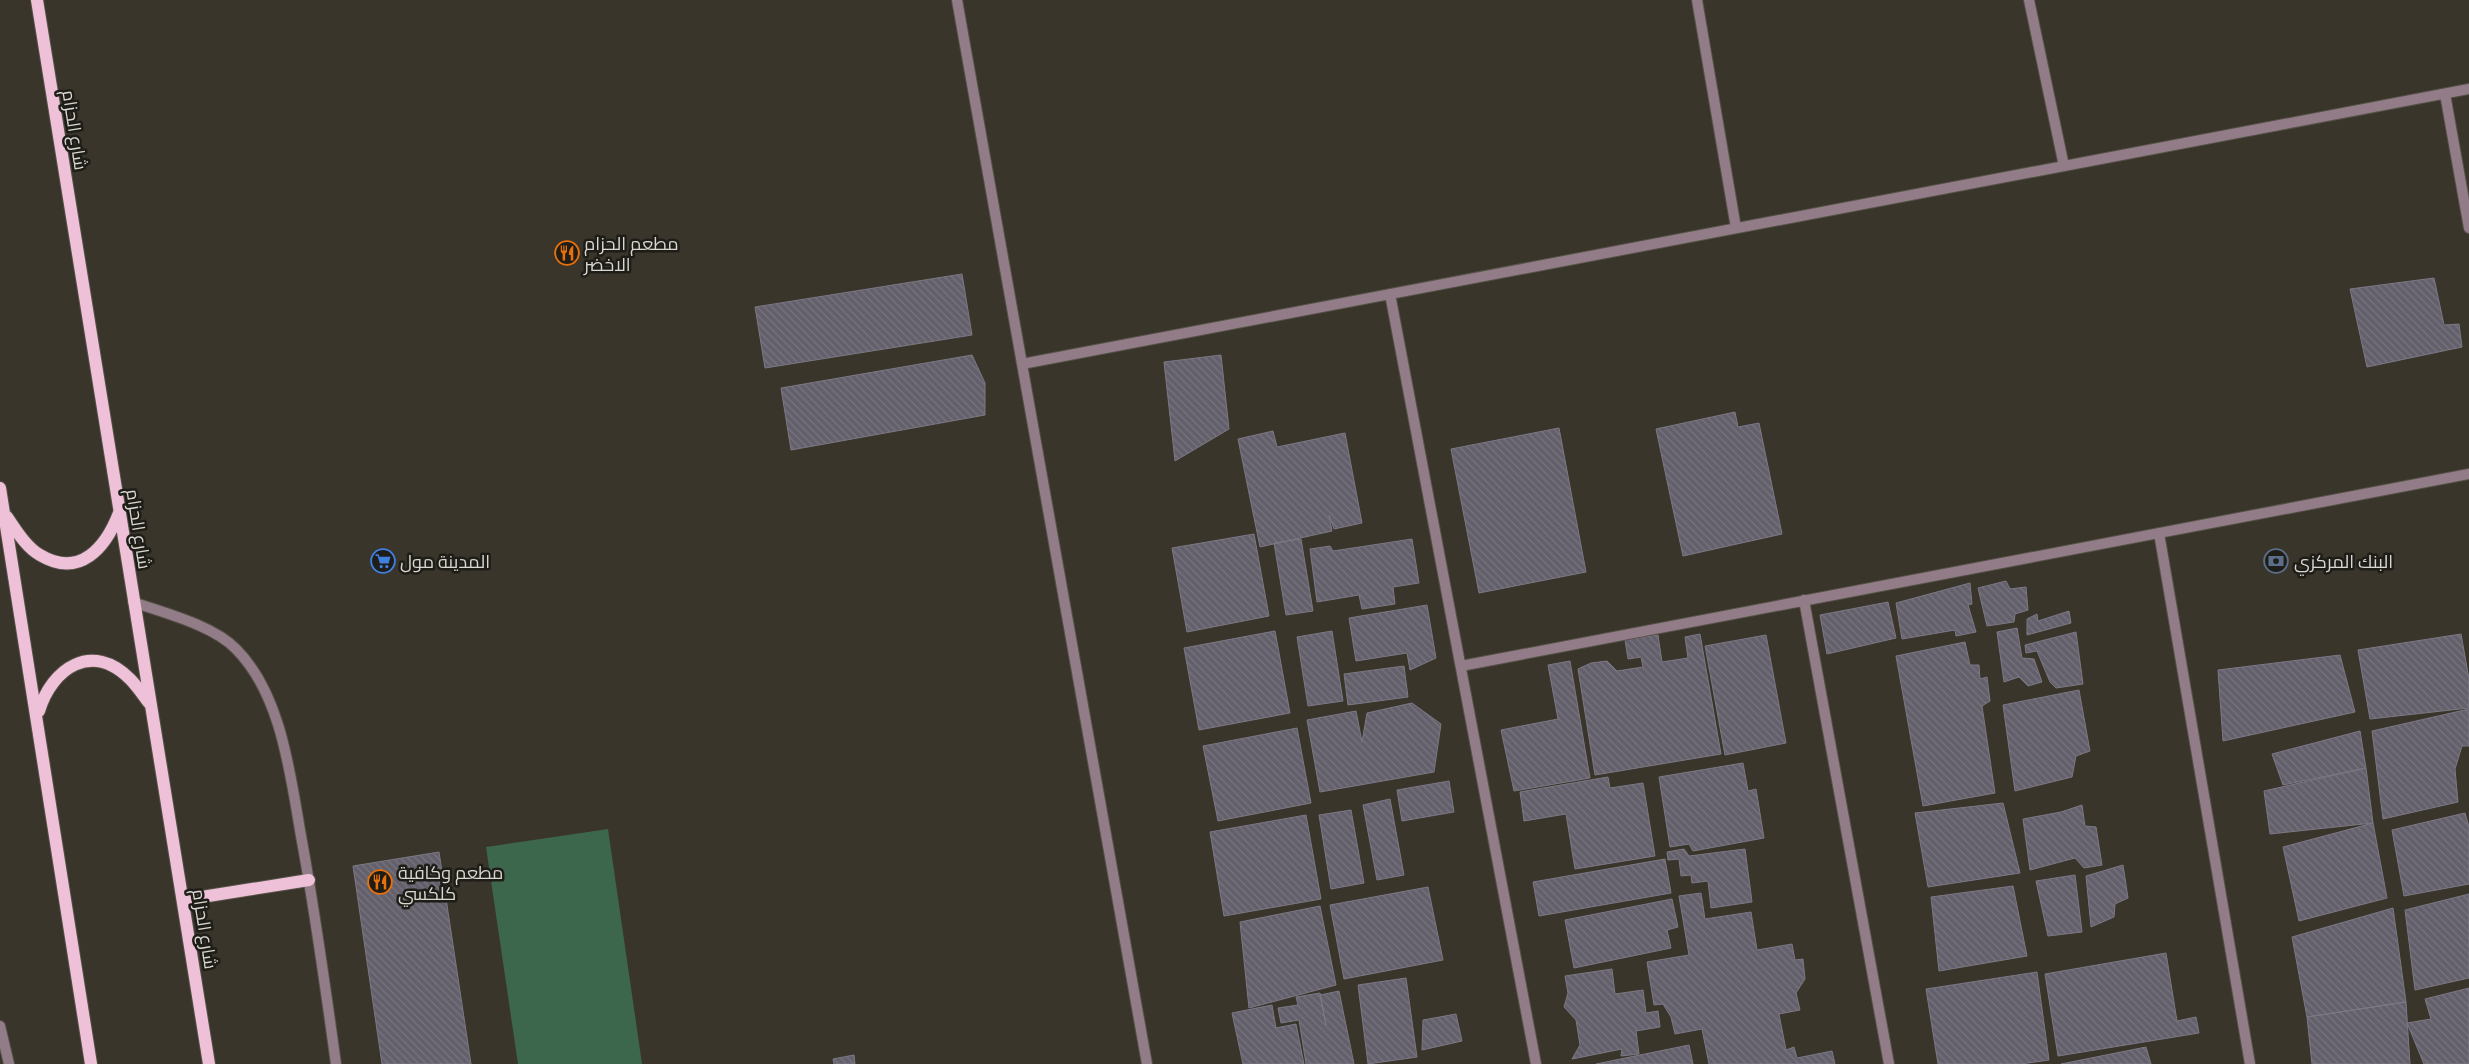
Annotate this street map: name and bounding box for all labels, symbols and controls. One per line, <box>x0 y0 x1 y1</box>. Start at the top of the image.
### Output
street label: شارع الحزام <box>55 88 95 172</box>
place label: مطعم الحزام الاخضر <box>583 230 678 278</box>
restaurant icon: مطعم الحزام الاخضر <box>554 240 580 266</box>
street label: شارع الحزام <box>119 487 159 571</box>
supermarket icon: المدينة مول <box>370 548 396 574</box>
place label: المدينة مول <box>400 548 490 575</box>
bank icon: البنك المركزي <box>2263 548 2289 574</box>
place label: البنك المركزي <box>2294 548 2393 576</box>
place label: مطعم وكافية كلكسي <box>398 859 503 907</box>
restaurant icon: مطعم وكافية كلكسي <box>367 869 393 895</box>
street label: شارع الحزام <box>185 887 225 971</box>

